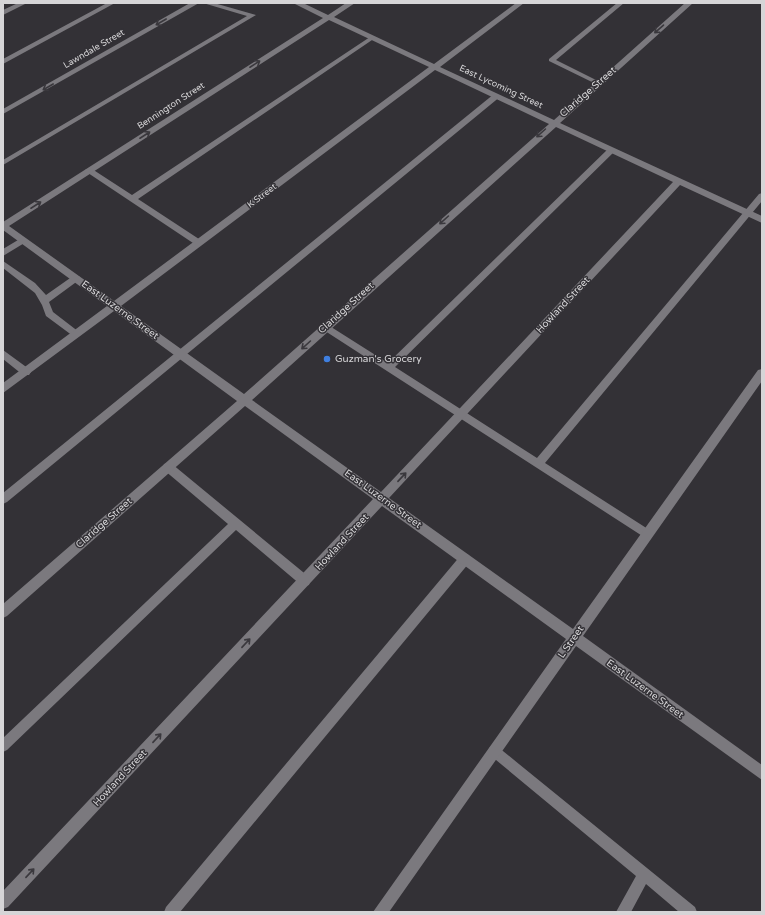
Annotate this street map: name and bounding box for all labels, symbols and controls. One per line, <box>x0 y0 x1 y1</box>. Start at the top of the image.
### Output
one-way arrow <box>155 19 167 27</box>
one-way arrow <box>654 24 665 33</box>
street label: Lawndale Street <box>61 27 127 71</box>
one-way arrow <box>249 60 261 68</box>
street label: East Lycoming Street <box>458 63 545 111</box>
street label: Claridge Street <box>557 64 619 120</box>
street label: Bennington Street <box>135 80 207 132</box>
one-way arrow <box>42 83 54 91</box>
one-way arrow <box>536 129 546 138</box>
one-way arrow <box>139 130 151 138</box>
street label: K Street <box>245 181 279 211</box>
one-way arrow <box>30 200 42 208</box>
one-way arrow <box>439 216 449 225</box>
street label: Howland Street <box>534 274 592 336</box>
street label: East Luzerne Street <box>79 278 161 342</box>
street label: Claridge Street <box>316 280 376 336</box>
one-way arrow <box>301 340 311 349</box>
place label: Guzman's Grocery <box>335 353 422 365</box>
marker: Guzman's Grocery <box>322 354 332 364</box>
street label: East Luzerne Street <box>342 467 424 531</box>
one-way arrow <box>398 472 407 482</box>
street label: Claridge Street <box>73 495 135 551</box>
street label: Howland Street <box>313 511 371 573</box>
street label: L Street <box>555 623 587 661</box>
one-way arrow <box>241 638 251 648</box>
street label: East Luzerne Street <box>604 657 686 721</box>
one-way arrow <box>152 733 162 743</box>
street label: Howland Street <box>91 747 149 809</box>
one-way arrow <box>25 869 34 879</box>

